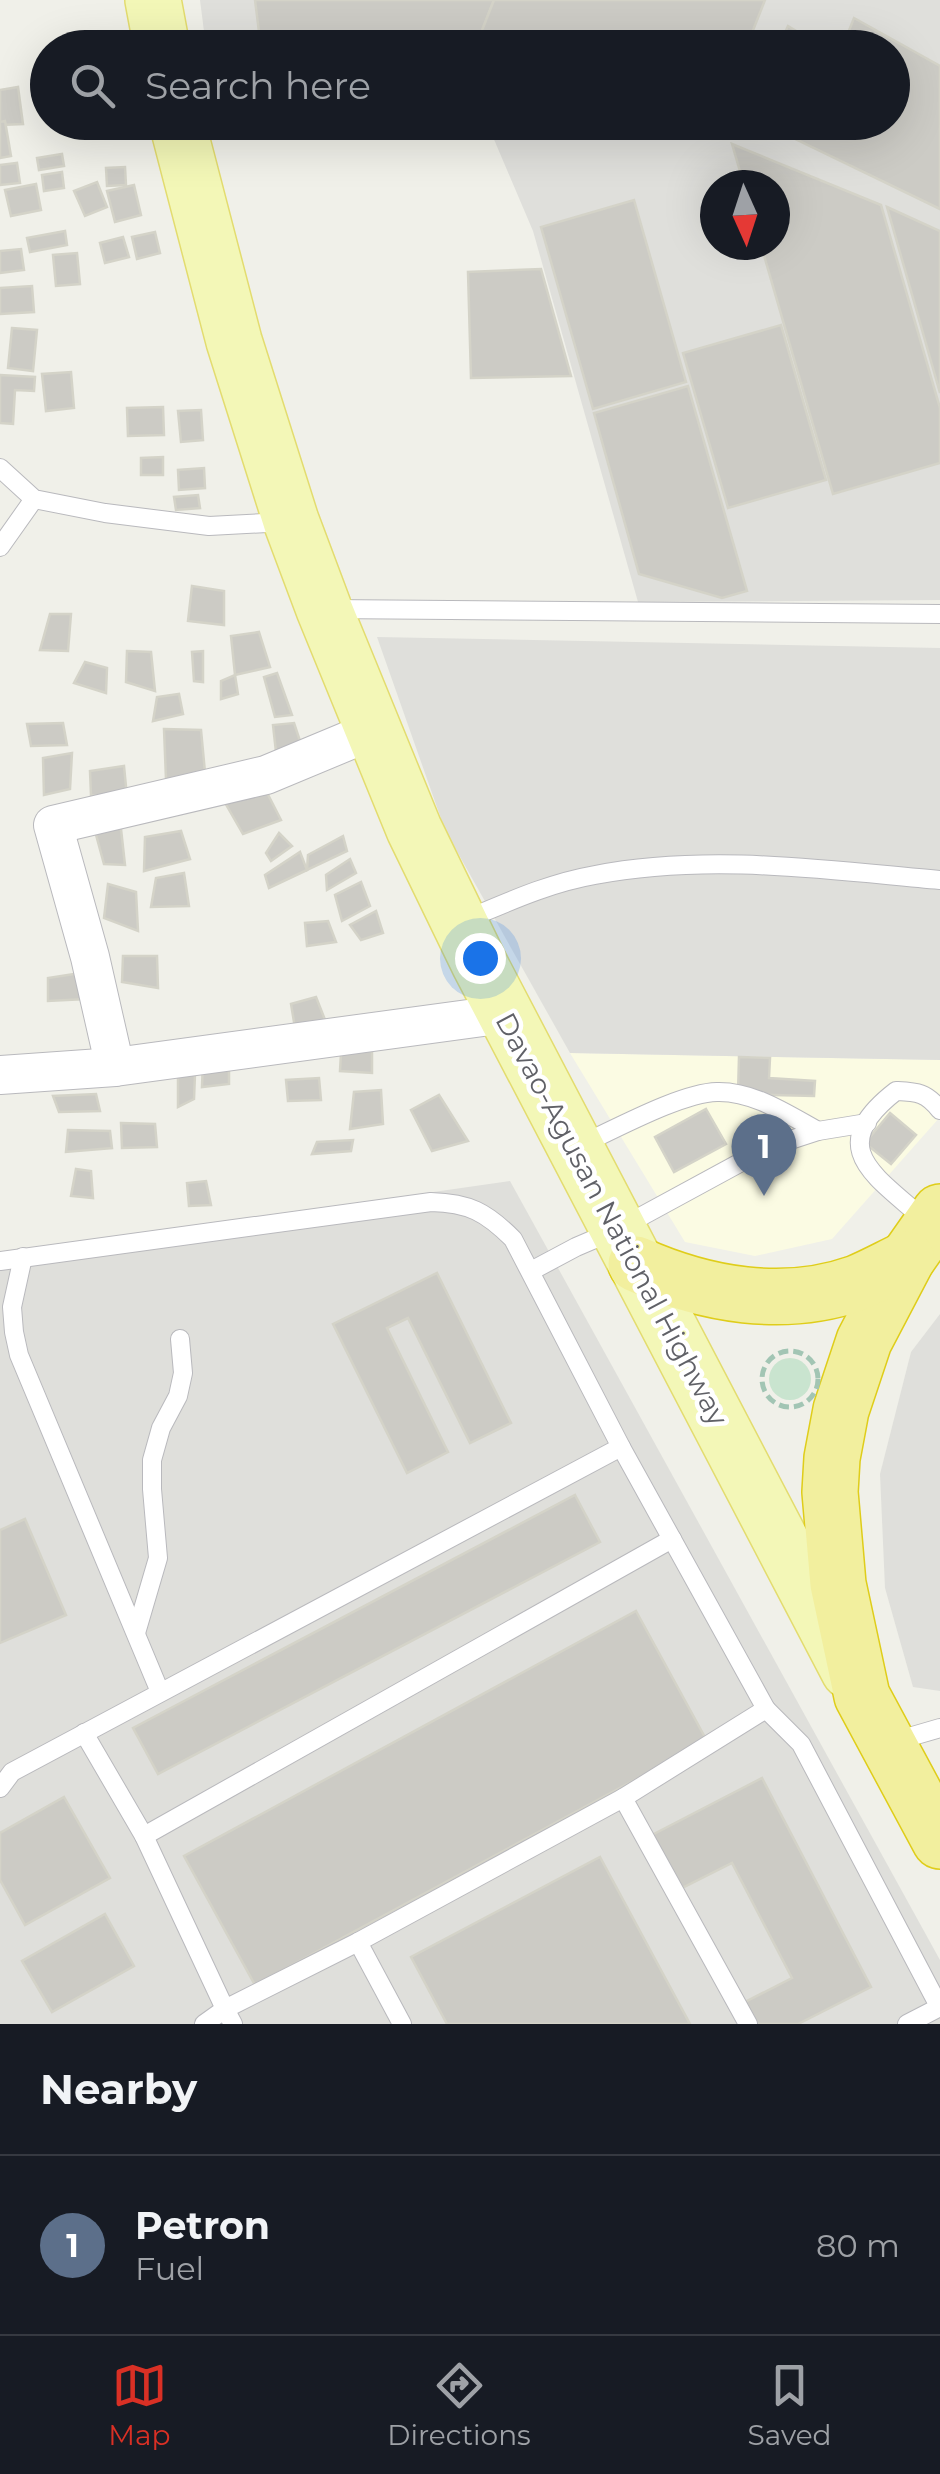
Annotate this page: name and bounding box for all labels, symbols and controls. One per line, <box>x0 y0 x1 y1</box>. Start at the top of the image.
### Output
search box <box>30 30 910 140</box>
icon: search <box>65 58 120 113</box>
text: Search here <box>145 62 371 109</box>
north arrow <box>700 170 790 260</box>
your location <box>455 933 506 984</box>
street label: Davao-Agusan National Highway <box>488 1007 736 1432</box>
pin: 1 <box>732 1114 796 1196</box>
text: Nearby <box>40 2063 197 2115</box>
text: Petron <box>135 2202 270 2249</box>
text: 1 <box>66 2226 79 2265</box>
text: 80 m <box>816 2226 900 2265</box>
text: Fuel <box>135 2249 204 2288</box>
tab: Map <box>108 2358 171 2452</box>
tab: Directions <box>387 2358 531 2452</box>
tab: Saved <box>747 2358 832 2452</box>

